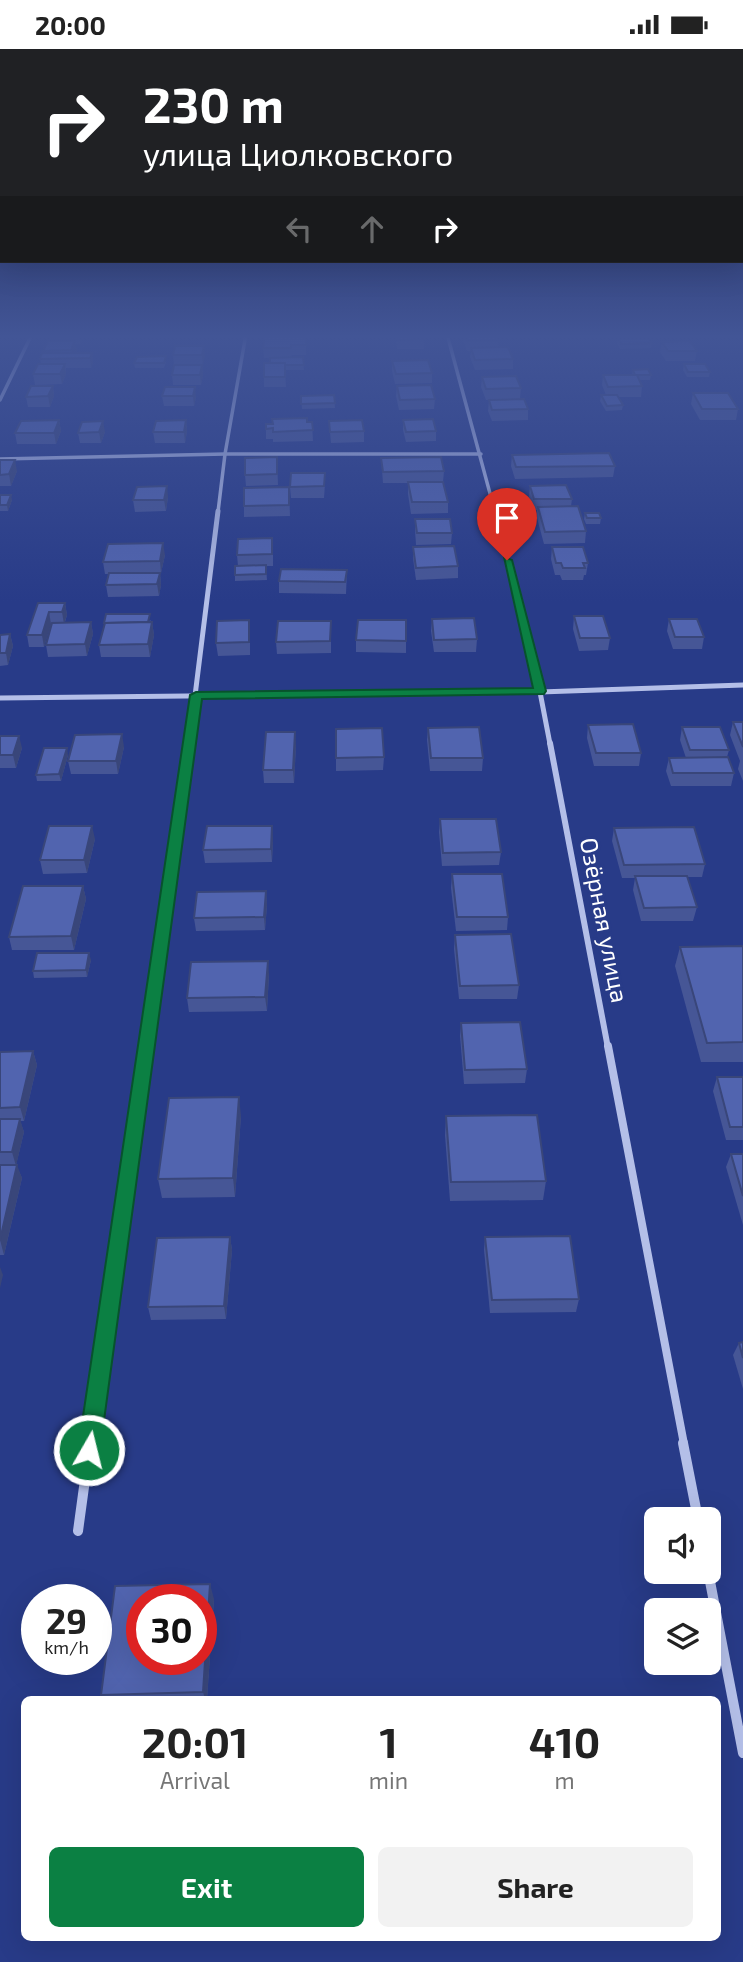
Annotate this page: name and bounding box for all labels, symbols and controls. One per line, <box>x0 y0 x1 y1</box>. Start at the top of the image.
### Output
text: 20:00 <box>35 9 106 40</box>
text: 230 m <box>143 74 284 133</box>
icon: right <box>28 77 119 168</box>
text: улица Циолковского <box>143 134 453 172</box>
icon: left <box>280 210 318 248</box>
icon: ahead <box>353 210 391 248</box>
icon: right <box>426 210 464 248</box>
pin <box>477 488 537 560</box>
icon: arrive <box>488 499 526 537</box>
street label: Озёрная улица <box>574 835 635 1005</box>
position arrow <box>52 1413 126 1487</box>
map controls <box>644 1507 721 1675</box>
button: sound <box>644 1507 721 1584</box>
speed limit sign: 30 <box>126 1584 217 1675</box>
button: layers <box>644 1598 721 1675</box>
text: 29 <box>46 1599 87 1641</box>
text: km/h <box>44 1636 89 1658</box>
text: 20:01 <box>142 1716 248 1766</box>
text: 1 <box>379 1716 398 1766</box>
text: 410 <box>529 1716 600 1766</box>
text: Arrival <box>160 1766 230 1794</box>
text: min <box>369 1766 408 1794</box>
text: m <box>554 1766 575 1794</box>
button: Exit <box>49 1847 364 1927</box>
button: Share <box>378 1847 693 1927</box>

